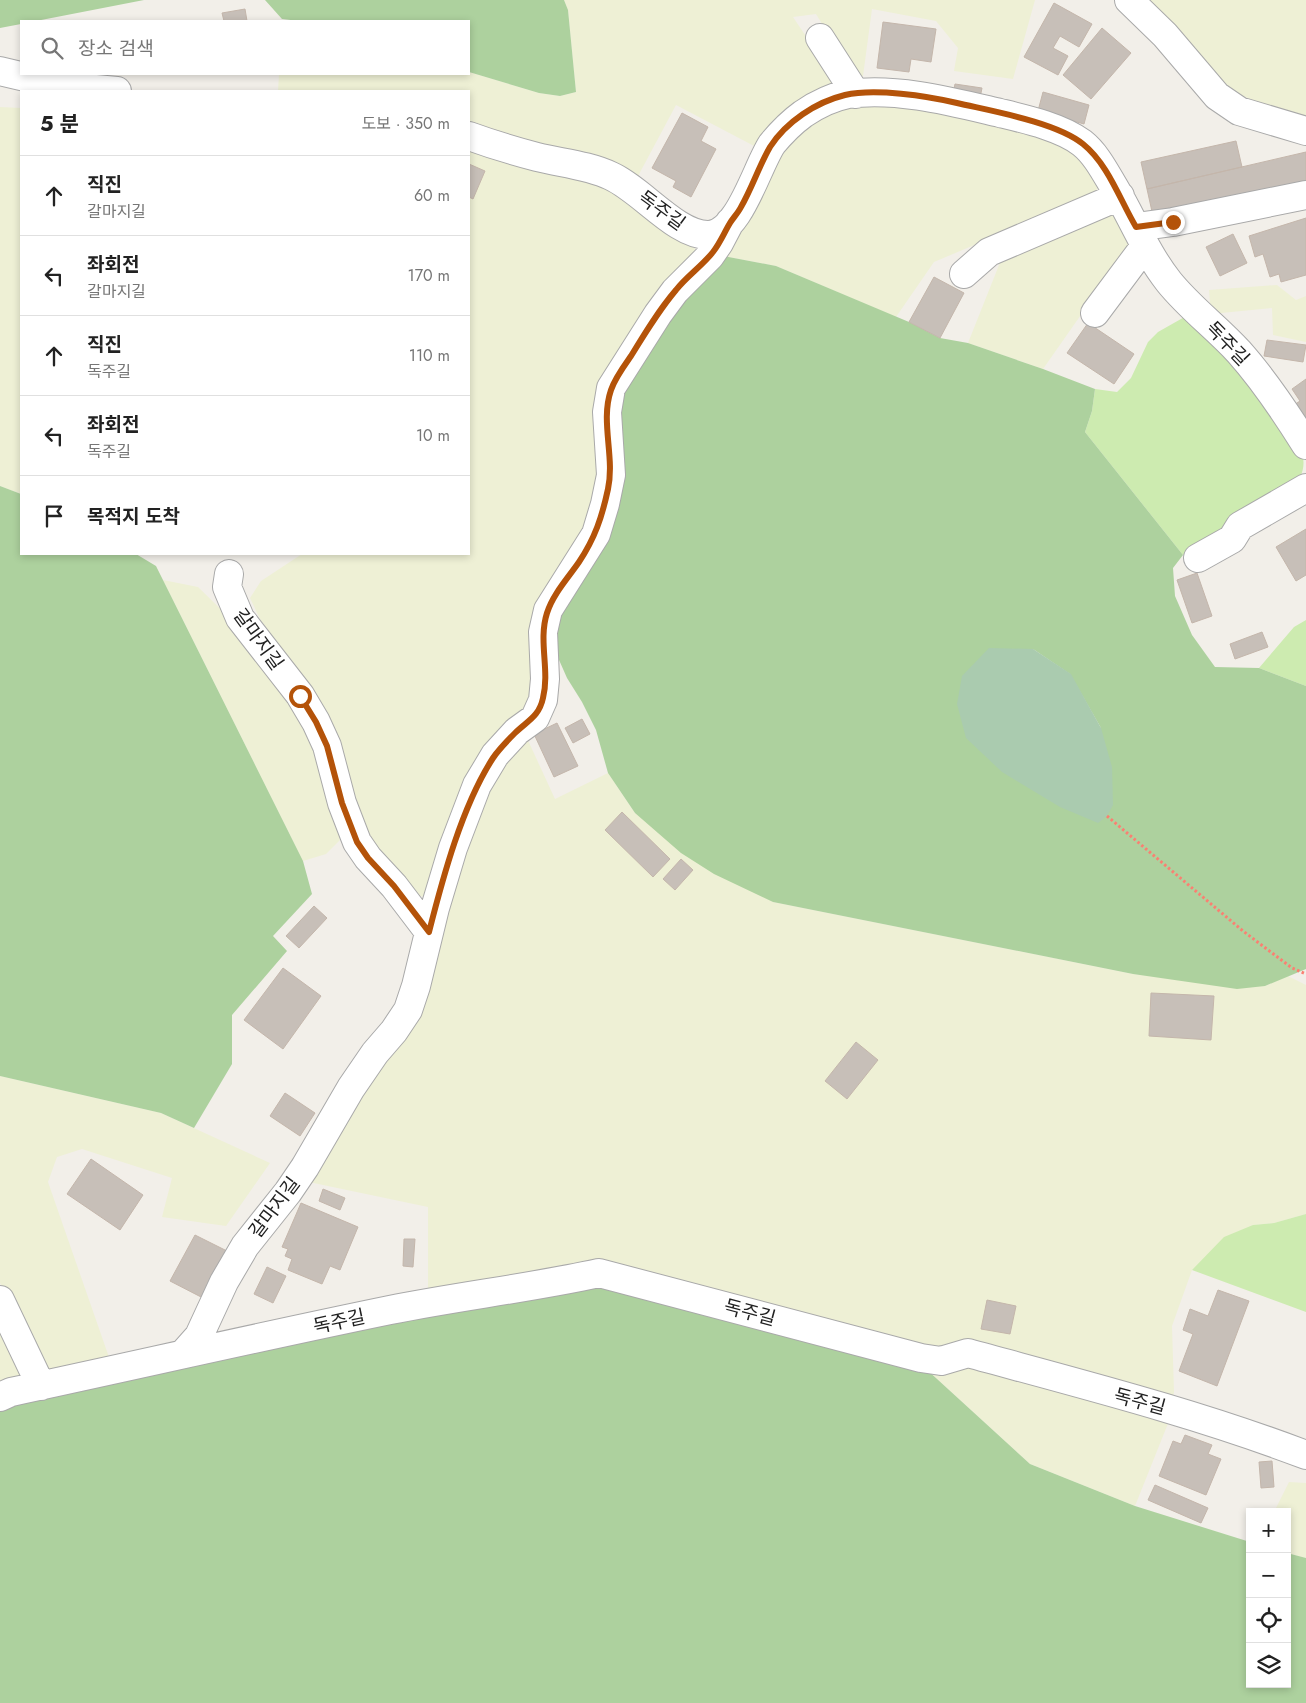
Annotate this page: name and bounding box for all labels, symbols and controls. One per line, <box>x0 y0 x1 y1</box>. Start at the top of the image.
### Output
search box <box>20 20 470 75</box>
icon: search <box>38 34 66 62</box>
text: 장소 검색 <box>78 35 154 62</box>
text: 5 분 <box>40 109 79 139</box>
text: 도보 · 350 m <box>362 112 450 135</box>
text: 직진 <box>87 171 122 198</box>
icon: ahead <box>40 182 68 210</box>
text: 60 m <box>414 184 450 207</box>
street label: 독주길 <box>633 184 691 237</box>
text: 갈마지길 <box>87 200 146 223</box>
route end <box>1162 211 1185 234</box>
text: 좌회전 <box>87 251 139 278</box>
icon: left <box>40 262 68 290</box>
text: 170 m <box>408 264 450 287</box>
text: 갈마지길 <box>87 280 146 303</box>
street label: 독주길 <box>1200 315 1256 372</box>
text: 직진 <box>87 331 122 358</box>
icon: ahead <box>40 342 68 370</box>
text: 110 m <box>409 344 450 367</box>
text: 독주길 <box>87 360 131 383</box>
text: 좌회전 <box>87 411 139 438</box>
icon: left <box>40 422 68 450</box>
text: 10 m <box>416 424 450 447</box>
text: 독주길 <box>87 440 131 463</box>
icon: arrive <box>40 502 68 530</box>
text: 목적지 도착 <box>87 503 180 530</box>
street label: 갈마지길 <box>227 603 290 676</box>
route start <box>289 685 312 708</box>
street label: 갈마지길 <box>243 1171 306 1243</box>
street label: 독주길 <box>721 1293 779 1332</box>
street label: 독주길 <box>311 1303 368 1340</box>
street label: 독주길 <box>1111 1382 1169 1421</box>
map controls <box>1246 1508 1291 1688</box>
button: + <box>1246 1508 1291 1553</box>
button: − <box>1246 1553 1291 1598</box>
button: locate <box>1246 1598 1291 1643</box>
button: layers <box>1246 1643 1291 1688</box>

